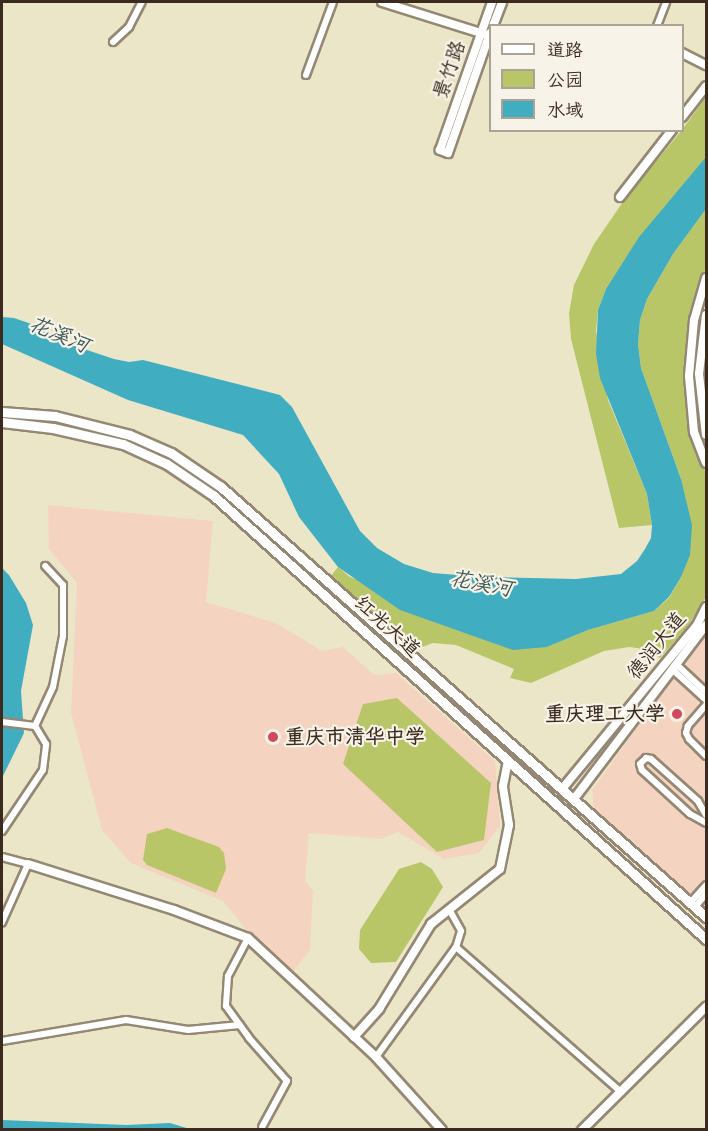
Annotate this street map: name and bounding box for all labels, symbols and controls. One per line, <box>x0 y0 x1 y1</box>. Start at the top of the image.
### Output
legend <box>489 24 684 132</box>
street label: 景竹路 <box>429 38 471 102</box>
text: 道路 <box>547 40 583 61</box>
text: 公园 <box>547 70 583 91</box>
text: 水域 <box>547 100 583 121</box>
water label: 花溪河 <box>25 311 93 359</box>
water label: 花溪河 <box>448 566 514 602</box>
street label: 红光大道 <box>349 591 425 663</box>
street label: 德润大道 <box>623 607 691 685</box>
place label: 重庆理工大学 <box>545 702 665 726</box>
marker: 重庆理工大学 <box>670 707 684 721</box>
place label: 重庆市清华中学 <box>285 725 425 749</box>
marker: 重庆市清华中学 <box>266 730 280 744</box>

